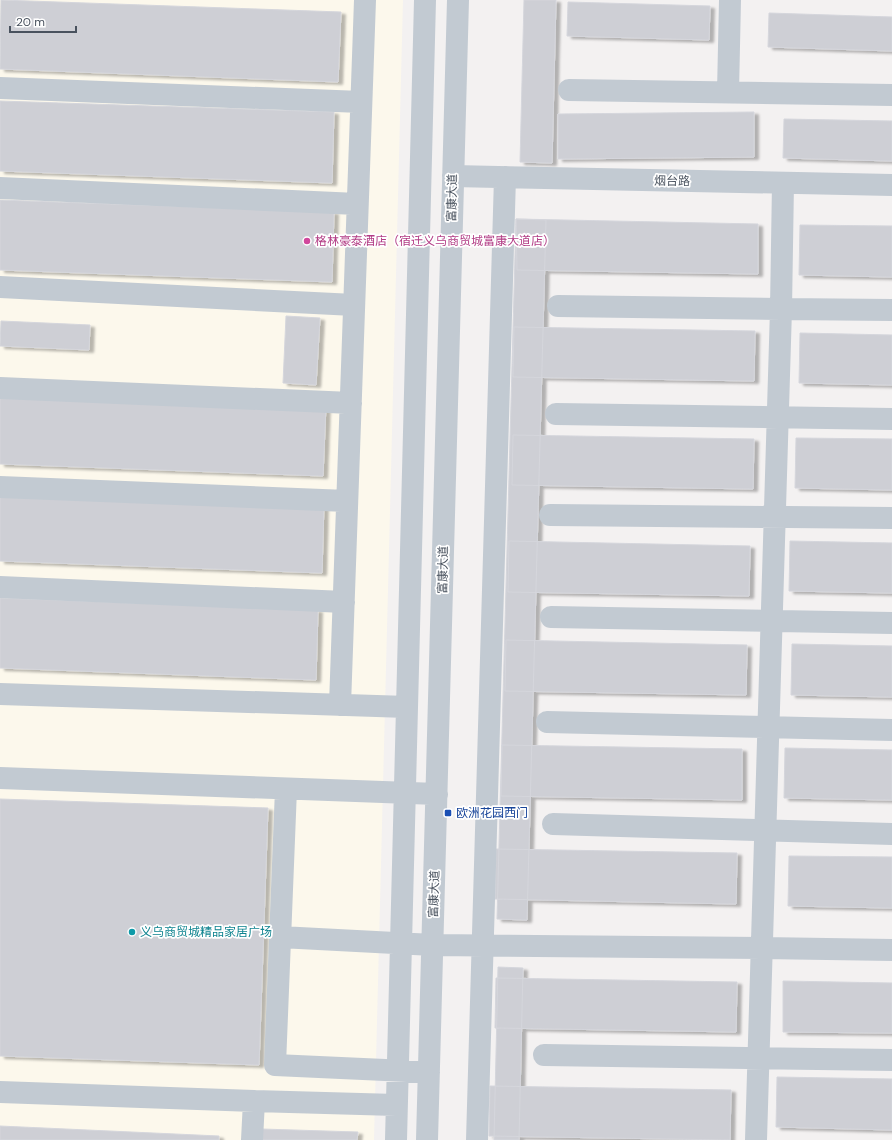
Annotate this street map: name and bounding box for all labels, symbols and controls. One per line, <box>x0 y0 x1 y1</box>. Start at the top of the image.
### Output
scale bar <box>10 8 76 34</box>
text: 20 m <box>16 14 45 30</box>
street label: 烟台路 <box>654 173 690 189</box>
street label: 富康大道 <box>444 174 460 222</box>
place label: 格林豪泰酒店（宿迁义乌商贸城富康大道店） <box>315 233 555 249</box>
marker: 格林豪泰酒店（宿迁义乌商贸城富康大道店） <box>302 236 312 246</box>
street label: 富康大道 <box>435 546 451 594</box>
place label: 欧洲花园西门 <box>456 805 528 821</box>
marker: 欧洲花园西门 <box>443 808 453 818</box>
street label: 富康大道 <box>425 870 443 918</box>
place label: 义乌商贸城精品家居广场 <box>140 924 272 940</box>
marker: 义乌商贸城精品家居广场 <box>127 927 137 937</box>

